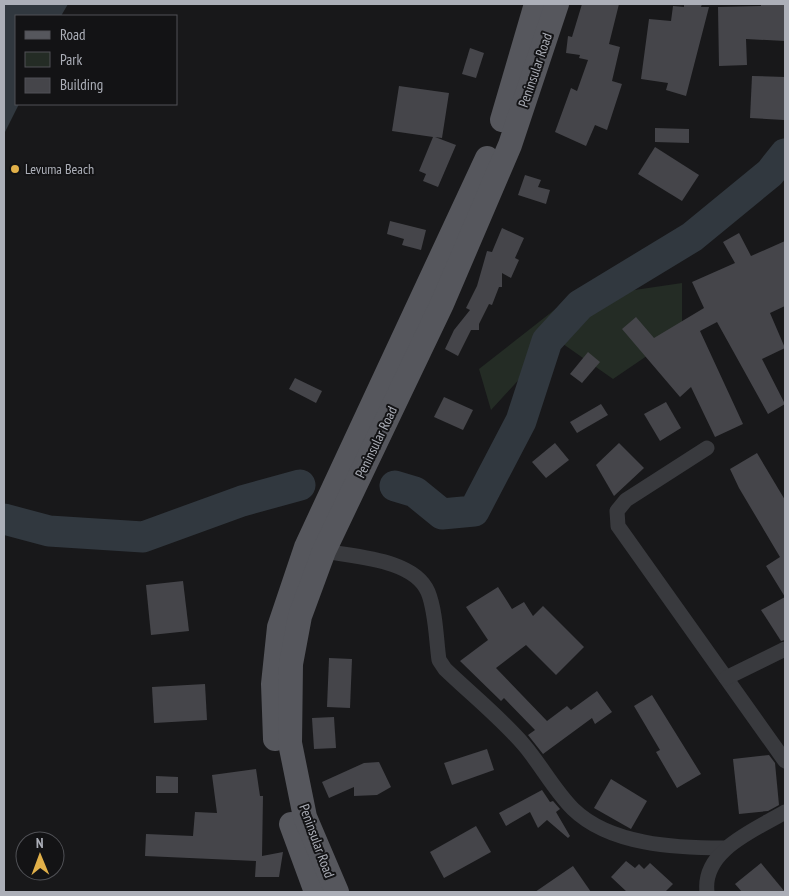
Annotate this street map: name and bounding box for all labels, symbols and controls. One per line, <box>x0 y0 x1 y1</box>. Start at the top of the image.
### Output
legend <box>15 15 178 105</box>
text: Road <box>60 25 86 44</box>
street label: Peninsular Road <box>514 30 556 110</box>
text: Park <box>60 50 82 69</box>
text: Building <box>60 75 103 94</box>
place label: Levuma Beach <box>25 160 94 178</box>
marker: Levuma Beach <box>9 163 21 175</box>
street label: Peninsular Road <box>351 403 401 481</box>
street label: Peninsular Road <box>295 802 339 880</box>
north arrow <box>15 831 65 881</box>
text: N <box>36 834 44 852</box>

